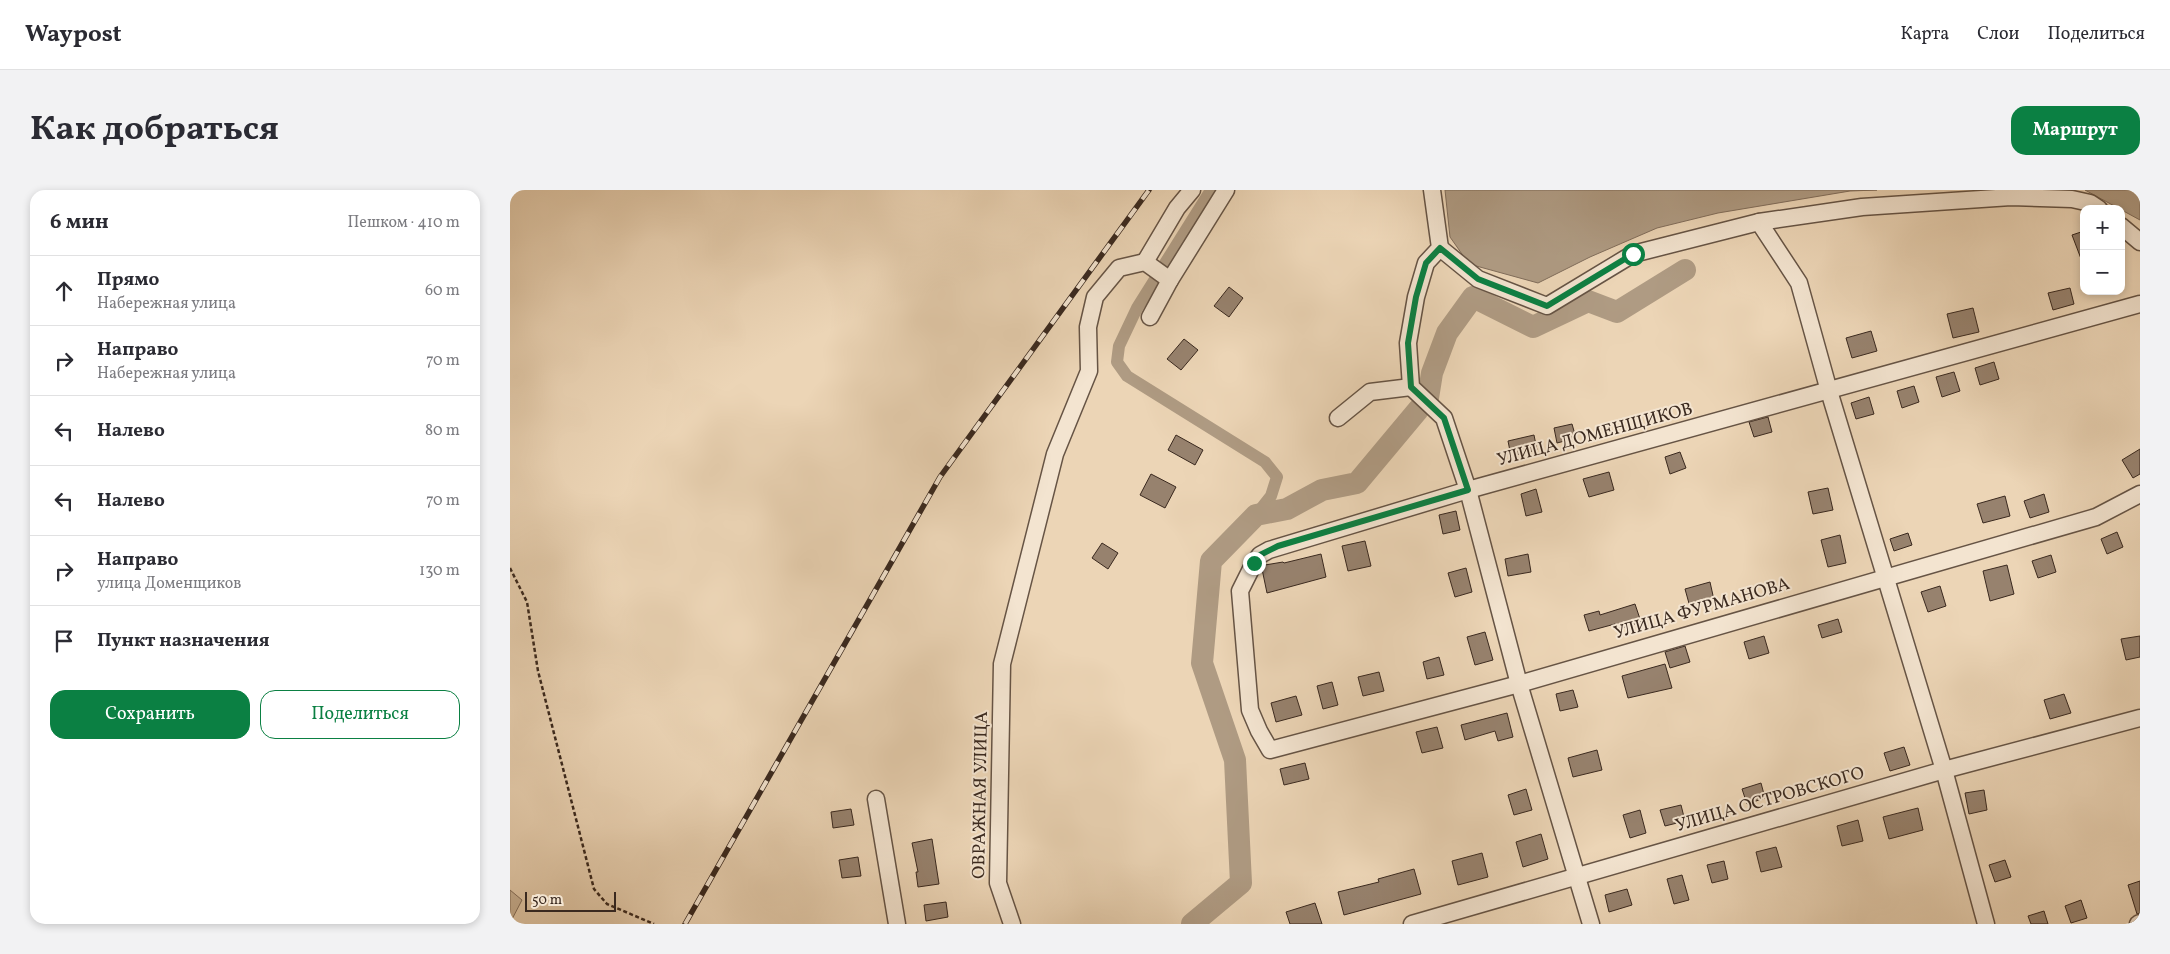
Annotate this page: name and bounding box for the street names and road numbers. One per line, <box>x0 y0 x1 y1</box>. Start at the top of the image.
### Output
street label: УЛИЦА ДОМЕНЩИКОВ <box>1494 397 1696 473</box>
street label: УЛИЦА ФУРМАНОВА <box>1611 572 1793 646</box>
street label: ОВРАЖНАЯ УЛИЦА <box>967 711 995 879</box>
street label: УЛИЦА ОСТРОВСКОГО <box>1673 761 1867 839</box>

